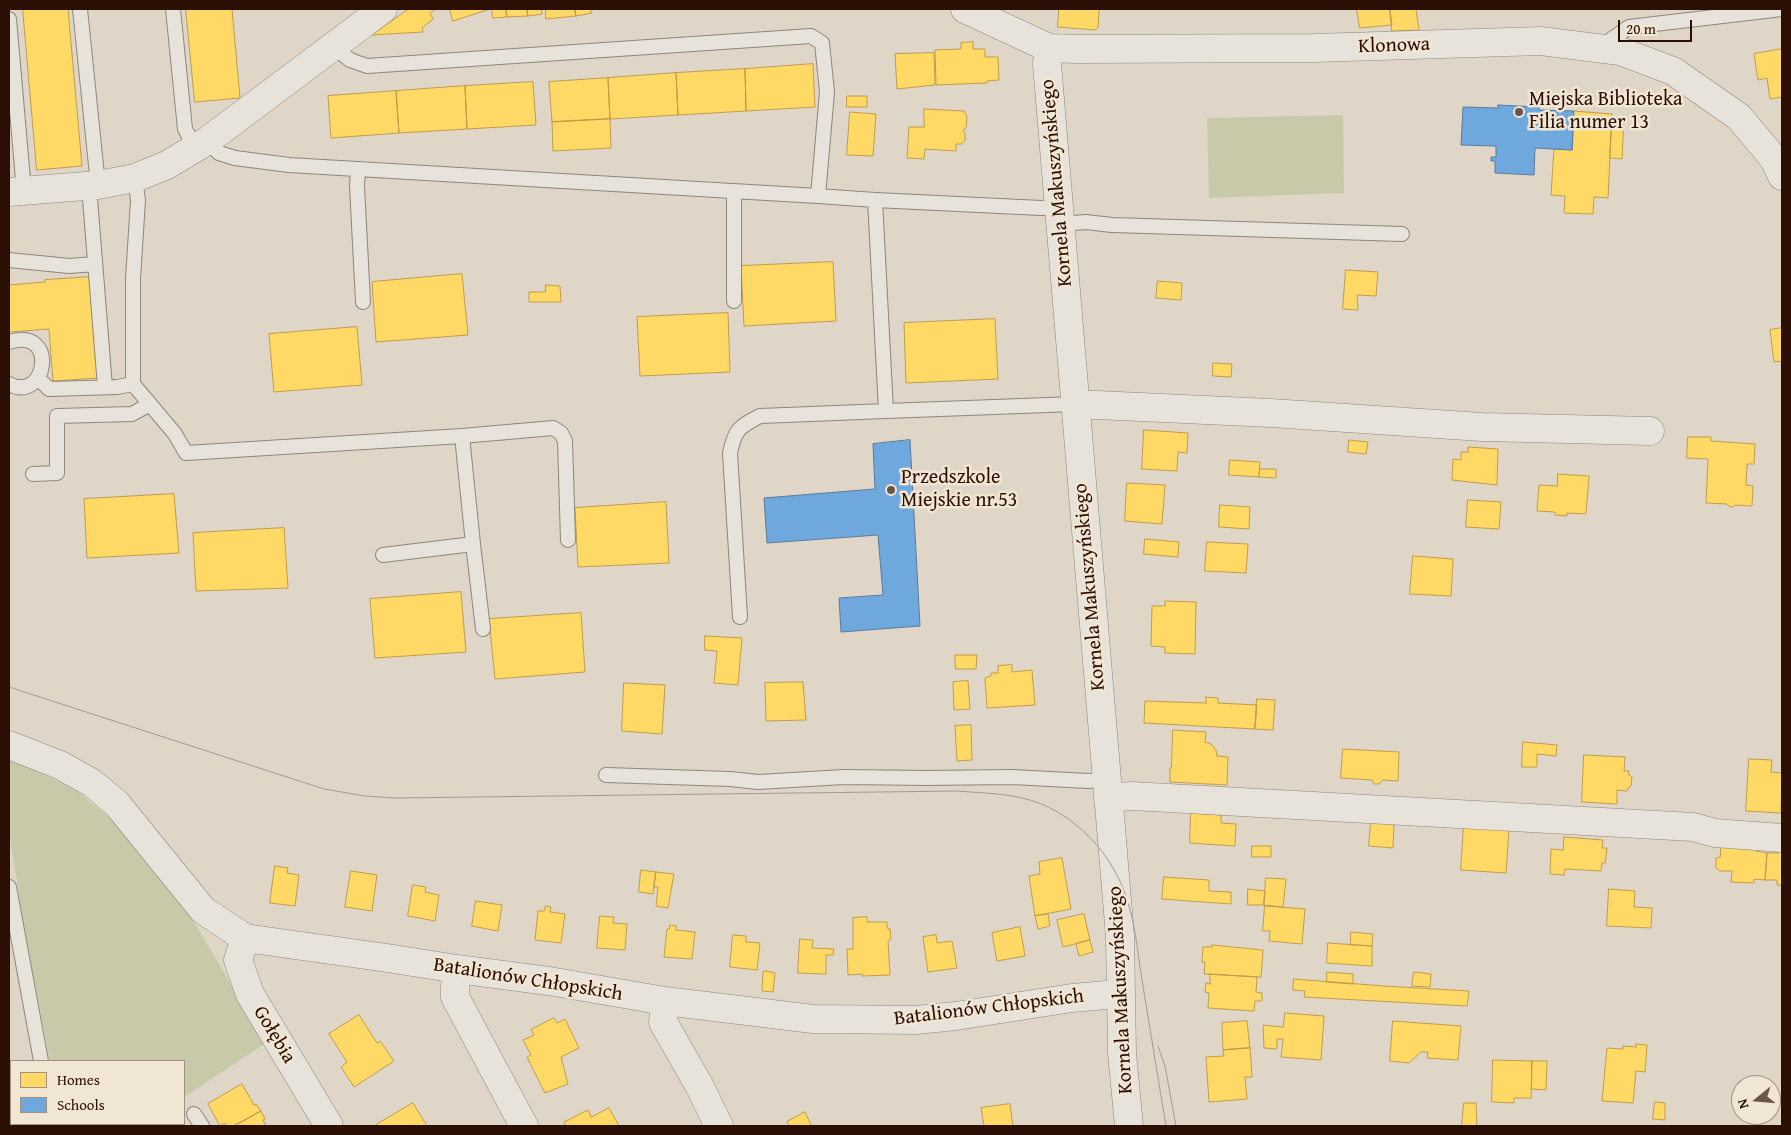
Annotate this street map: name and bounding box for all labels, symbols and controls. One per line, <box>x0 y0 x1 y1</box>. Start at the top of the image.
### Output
scale bar <box>1621 10 1695 42</box>
text: 20 m <box>1626 18 1656 39</box>
street label: Klonowa <box>1358 33 1430 59</box>
street label: Kornela Makuszyńskiego <box>1036 78 1078 288</box>
place label: Miejska Biblioteka Filia numer 13 <box>1529 88 1683 135</box>
marker: Miejska Biblioteka Filia numer 13 <box>1513 106 1525 118</box>
place label: Przedszkole Miejskie nr.53 <box>901 466 1017 513</box>
street label: Kornela Makuszyńskiego <box>1069 482 1111 692</box>
marker: Przedszkole Miejskie nr.53 <box>885 484 897 496</box>
street label: Kornela Makuszyńskiego <box>1104 885 1138 1095</box>
street label: Batalionów Chłopskich <box>432 953 624 1007</box>
street label: Batalionów Chłopskich <box>893 984 1085 1032</box>
street label: Gołębia <box>248 1002 300 1068</box>
legend <box>10 1060 185 1125</box>
text: Homes <box>57 1069 100 1090</box>
north arrow <box>1731 1075 1781 1125</box>
text: Schools <box>57 1094 105 1115</box>
text: N <box>1732 1097 1754 1111</box>

